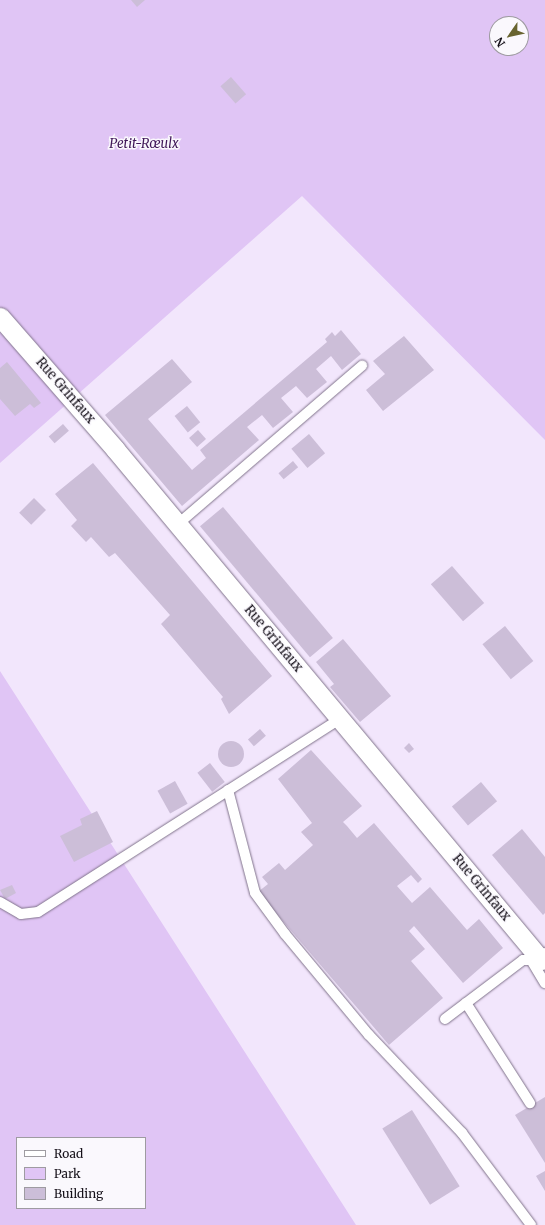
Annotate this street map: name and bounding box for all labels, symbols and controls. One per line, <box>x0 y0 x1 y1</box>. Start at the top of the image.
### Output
north arrow <box>489 16 529 56</box>
text: N <box>492 35 508 50</box>
park label: Petit-Rœulx <box>109 136 179 152</box>
street label: Rue Grinfaux <box>32 355 98 427</box>
street label: Rue Grinfaux <box>241 602 305 676</box>
street label: Rue Grinfaux <box>449 851 513 925</box>
legend <box>16 1137 146 1209</box>
text: Road <box>54 1146 83 1161</box>
text: Park <box>54 1166 81 1181</box>
text: Building <box>54 1186 103 1201</box>

